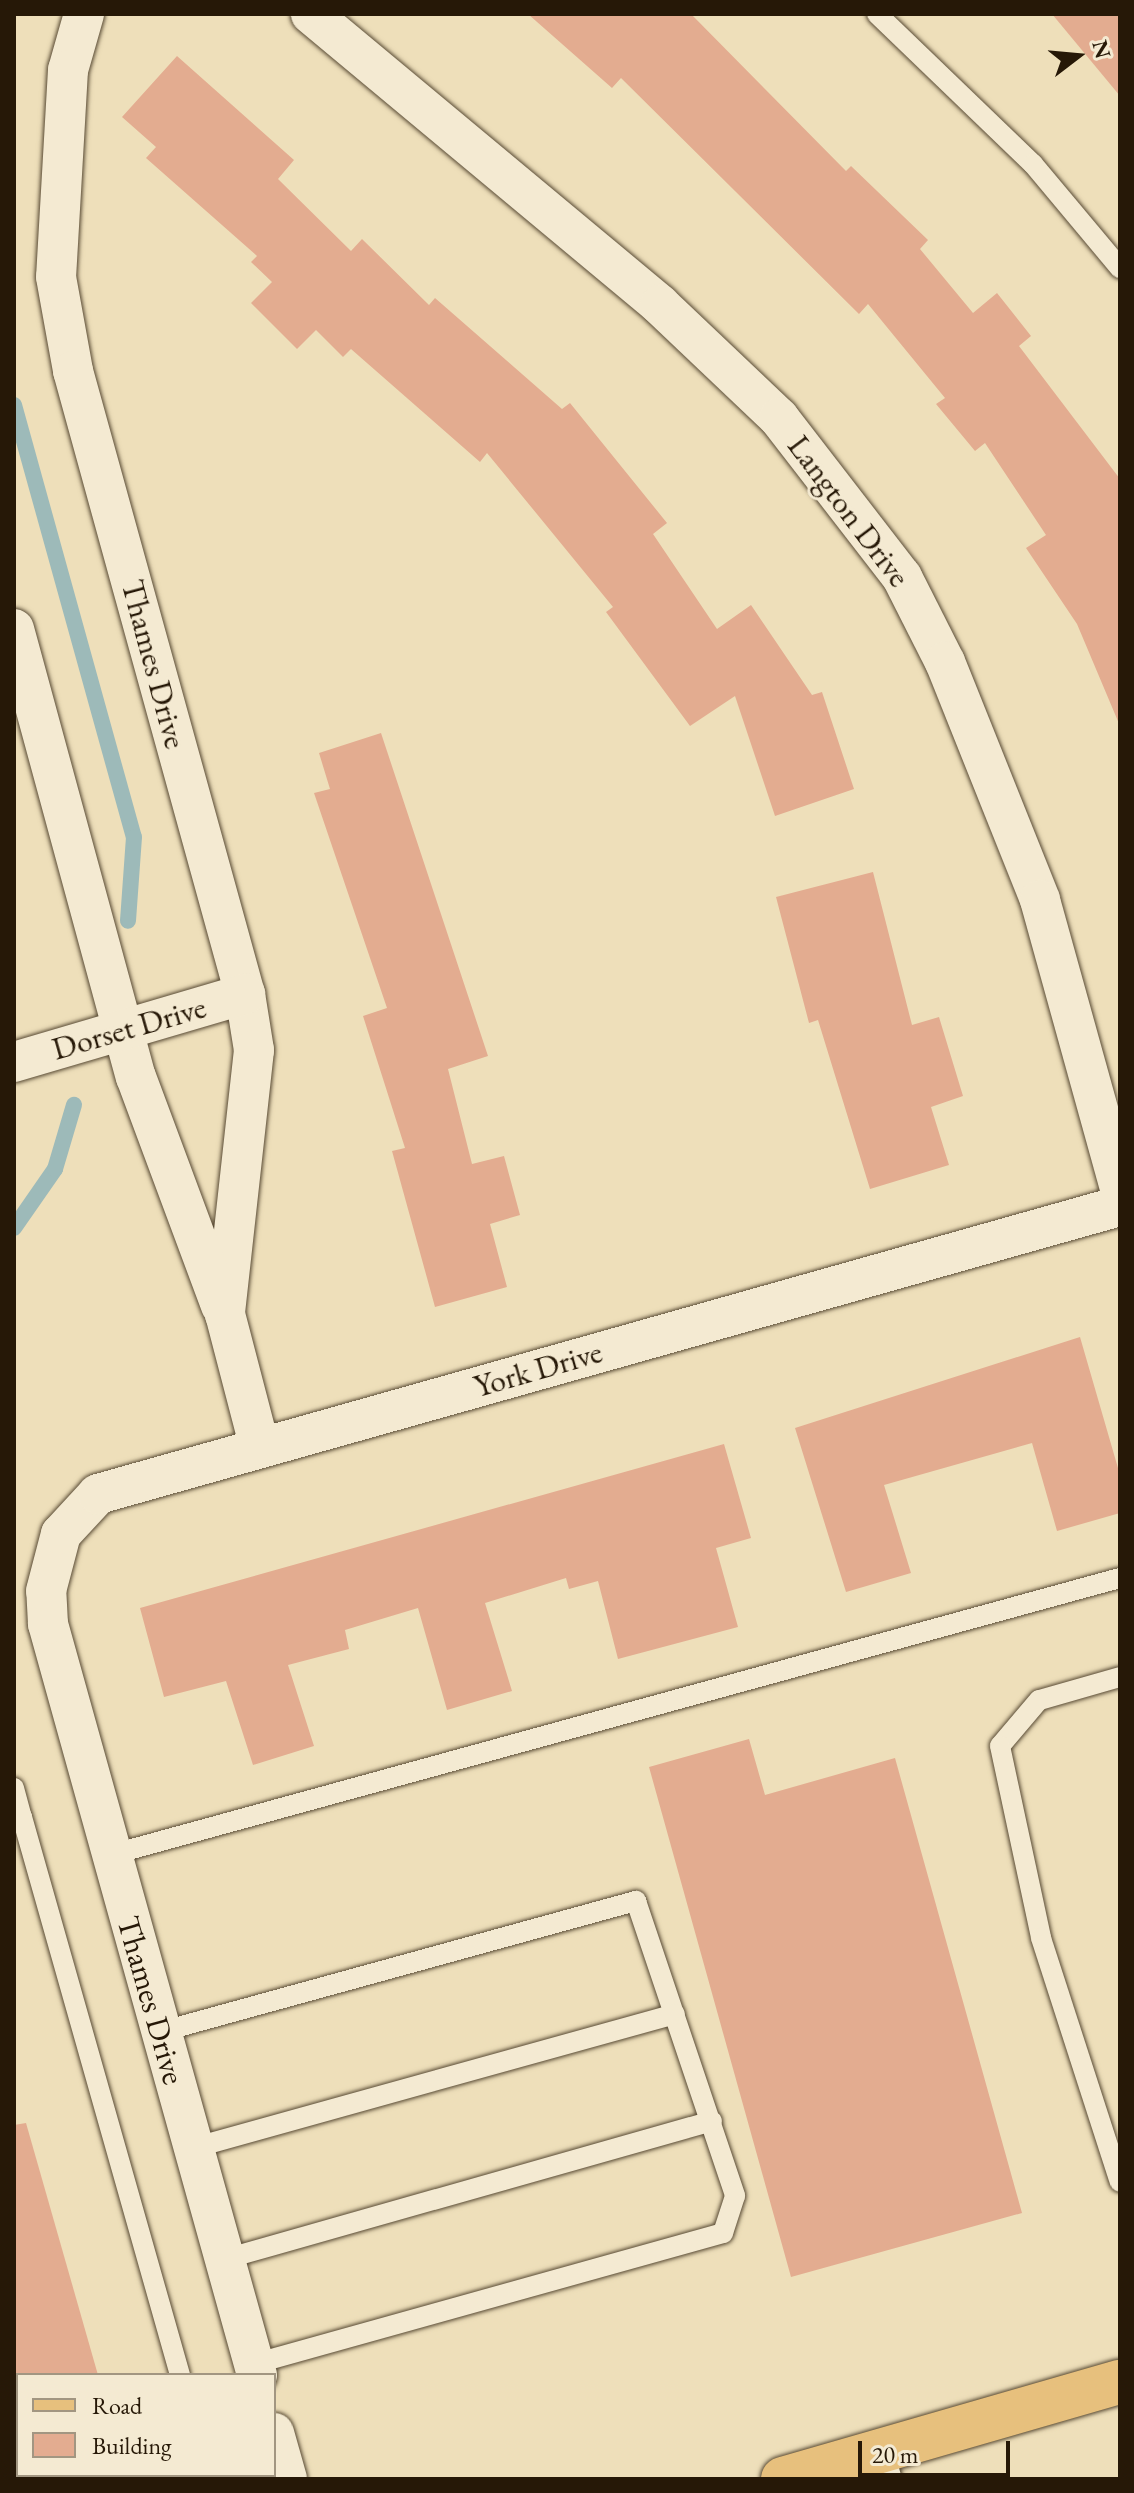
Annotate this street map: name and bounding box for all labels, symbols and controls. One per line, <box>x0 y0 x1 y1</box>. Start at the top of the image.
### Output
north arrow <box>1038 16 1118 96</box>
text: N <box>1085 37 1118 62</box>
street label: Langton Drive <box>780 428 918 594</box>
street label: Thames Drive <box>113 575 195 753</box>
street label: Dorset Drive <box>48 988 210 1068</box>
street label: York Drive <box>469 1332 607 1406</box>
street label: Thames Drive <box>109 1911 193 2089</box>
legend <box>16 2373 276 2477</box>
text: Road <box>92 2390 142 2421</box>
scale bar <box>862 2425 1014 2475</box>
text: Building <box>92 2430 172 2461</box>
text: 20 m <box>872 2439 919 2470</box>

